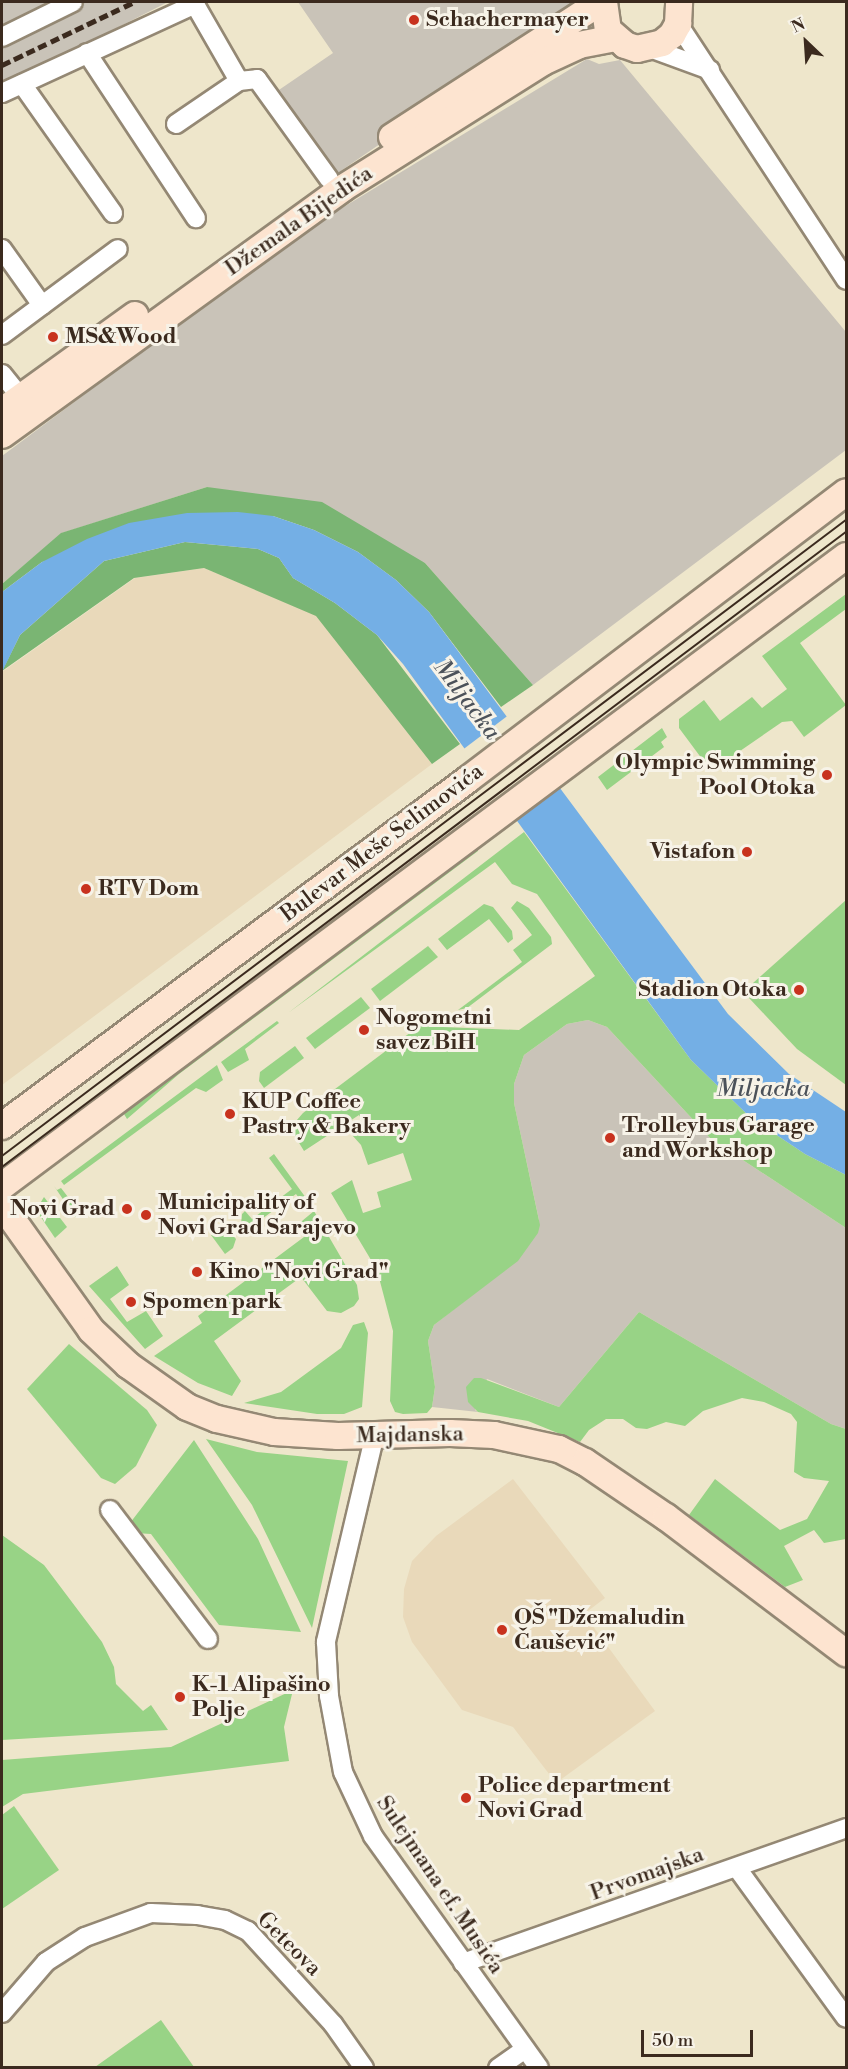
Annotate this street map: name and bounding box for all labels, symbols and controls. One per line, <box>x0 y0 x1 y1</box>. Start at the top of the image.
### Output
place label: Schachermayer <box>426 7 589 33</box>
north arrow <box>776 12 836 72</box>
marker: Schachermayer <box>407 13 421 27</box>
text: N <box>788 14 808 37</box>
street label: Džemala Bijedića <box>220 160 378 282</box>
place label: MS&Wood <box>65 324 177 350</box>
marker: MS&Wood <box>46 330 60 344</box>
water label: Miljacka <box>426 654 506 746</box>
place label: Olympic Swimming Pool Otoka <box>615 749 815 800</box>
street label: Bulevar Meše Selimovića <box>276 758 488 928</box>
marker: Olympic Swimming Pool Otoka <box>820 768 834 782</box>
place label: Vistafon <box>650 839 735 865</box>
marker: Vistafon <box>740 845 754 859</box>
place label: RTV Dom <box>98 876 199 902</box>
marker: RTV Dom <box>79 882 93 896</box>
place label: Stadion Otoka <box>638 977 787 1003</box>
marker: Stadion Otoka <box>792 983 806 997</box>
place label: Nogometni savez BiH <box>376 1004 491 1056</box>
marker: Nogometni savez BiH <box>357 1023 371 1037</box>
water label: Miljacka <box>716 1076 810 1104</box>
place label: KUP Coffee Pastry & Bakery <box>242 1088 410 1140</box>
marker: KUP Coffee Pastry & Bakery <box>223 1107 237 1121</box>
place label: Trolleybus Garage and Workshop <box>622 1112 815 1164</box>
marker: Trolleybus Garage and Workshop <box>603 1131 617 1145</box>
place label: Municipality of Novi Grad Sarajevo <box>158 1189 356 1240</box>
place label: Novi Grad <box>10 1196 115 1222</box>
marker: Novi Grad <box>120 1202 134 1216</box>
marker: Municipality of Novi Grad Sarajevo <box>139 1208 153 1222</box>
place label: Kino "Novi Grad" <box>209 1259 389 1285</box>
marker: Kino "Novi Grad" <box>190 1265 204 1279</box>
place label: Spomen park <box>143 1289 281 1315</box>
marker: Spomen park <box>124 1295 138 1309</box>
street label: Majdanska <box>356 1421 464 1449</box>
place label: OŠ "Džemaludin Čaušević" <box>514 1604 685 1656</box>
marker: OŠ "Džemaludin Čaušević" <box>495 1623 509 1637</box>
place label: K-1 Alipašino Polje <box>192 1671 331 1723</box>
marker: K-1 Alipašino Polje <box>173 1690 187 1704</box>
place label: Police department Novi Grad <box>478 1772 670 1824</box>
street label: Sulejmana ef. Musića <box>371 1791 509 1979</box>
marker: Police department Novi Grad <box>459 1791 473 1805</box>
street label: Prvomajska <box>587 1841 707 1907</box>
street label: Geteova <box>251 1906 327 1982</box>
scale bar <box>644 2018 756 2056</box>
text: 50 m <box>652 2029 693 2052</box>

